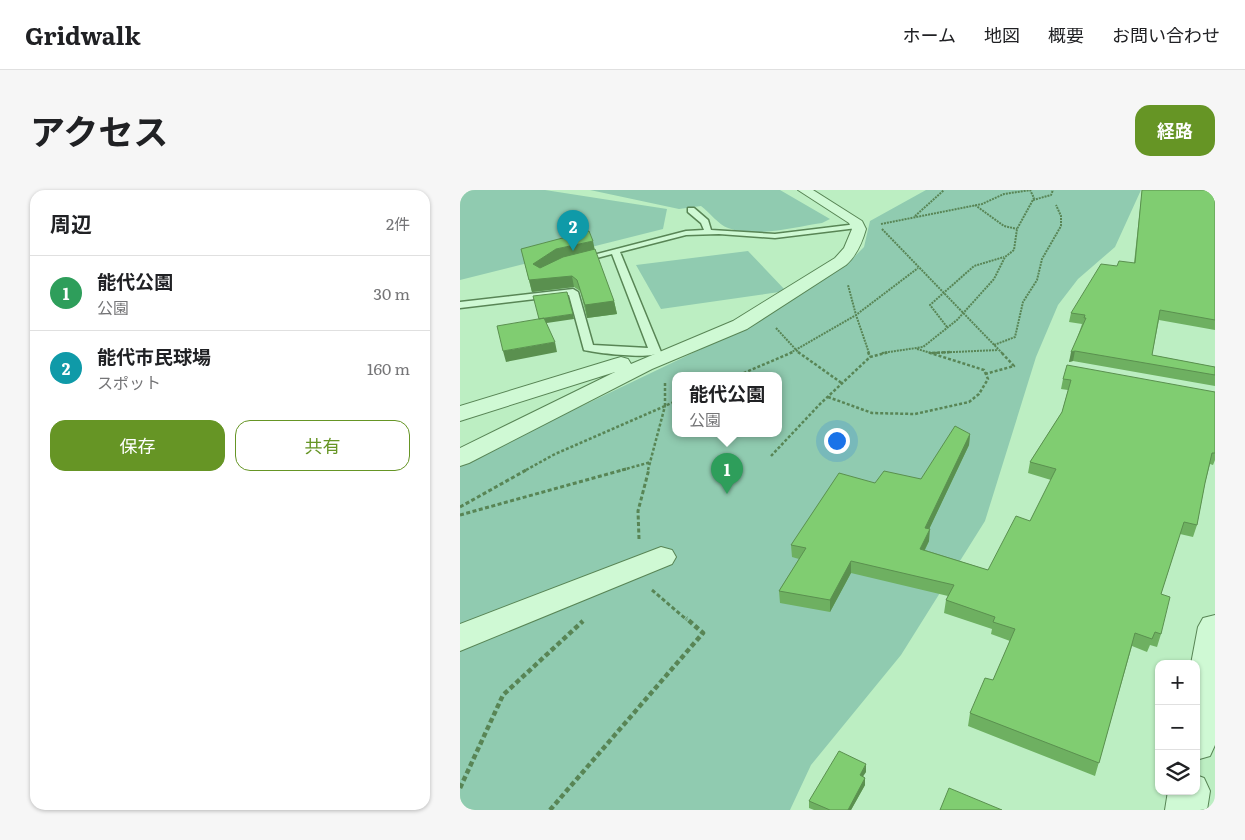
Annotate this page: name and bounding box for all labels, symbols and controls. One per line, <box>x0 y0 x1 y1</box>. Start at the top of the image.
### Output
text: Gridwalk <box>25 17 141 52</box>
text: ホーム <box>903 21 956 48</box>
text: 地図 <box>984 21 1020 48</box>
text: 概要 <box>1048 21 1084 48</box>
text: お問い合わせ <box>1112 21 1220 48</box>
text: アクセス <box>30 104 168 156</box>
button: 経路 <box>1135 105 1215 156</box>
text: 周辺 <box>50 207 92 238</box>
pin: 2 <box>557 210 589 251</box>
text: 2件 <box>386 211 410 235</box>
text: 能代公園 <box>97 267 173 295</box>
text: 1 <box>63 281 69 305</box>
text: 30 m <box>373 281 410 305</box>
text: 公園 <box>97 295 129 319</box>
text: 能代市民球場 <box>97 342 211 370</box>
text: 2 <box>62 356 70 380</box>
text: 160 m <box>367 356 410 380</box>
text: スポット <box>97 370 161 394</box>
popup <box>672 372 782 437</box>
text: 能代公園 <box>689 379 765 407</box>
text: 公園 <box>689 407 721 431</box>
button: 保存 <box>50 420 225 471</box>
button: 共有 <box>235 420 410 471</box>
your location <box>824 428 850 454</box>
pin: 1 <box>711 453 743 494</box>
map controls <box>1155 660 1200 795</box>
button: + <box>1155 660 1200 705</box>
button: − <box>1155 705 1200 750</box>
button: layers <box>1155 750 1200 795</box>

